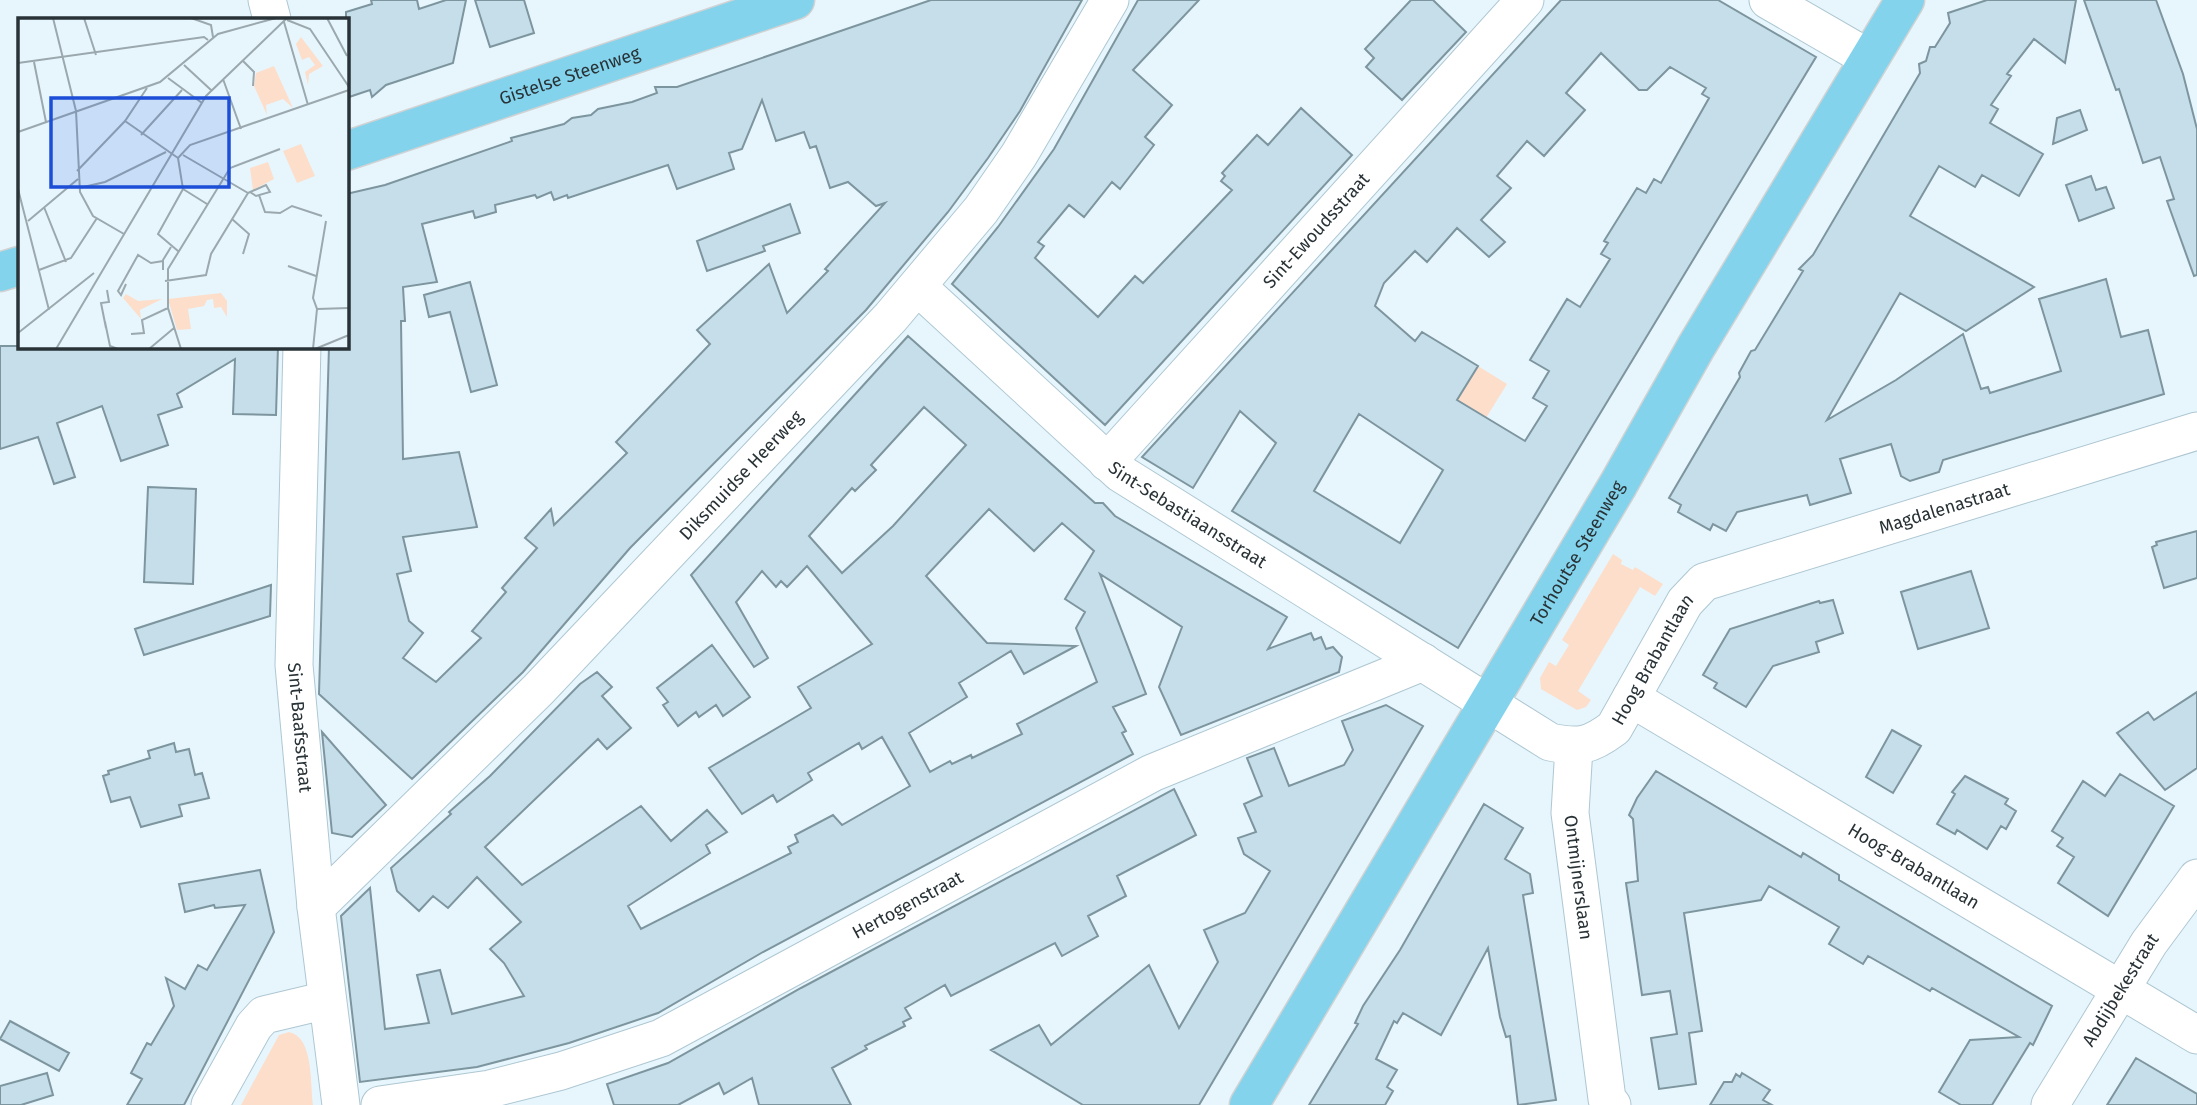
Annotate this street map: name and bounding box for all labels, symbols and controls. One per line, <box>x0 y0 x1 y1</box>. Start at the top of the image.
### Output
inset map <box>18 18 348 348</box>
street label: Gistelse Steenweg <box>496 42 644 110</box>
street label: Sint-Ewoudsstraat <box>1258 168 1374 293</box>
street label: Diksmuidse Heerweg <box>675 406 808 545</box>
street label: Sint-Sebastiaansstraat <box>1104 457 1271 573</box>
street label: Torhoutse Steenweg <box>1526 476 1629 630</box>
street label: Magdalenastraat <box>1876 478 2013 539</box>
street label: Hoog Brabantlaan <box>1607 589 1698 729</box>
street label: Sint-Baafsstraat <box>283 662 317 794</box>
street label: Ontmijnerslaan <box>1559 814 1597 941</box>
street label: Hoog-Brabantlaan <box>1844 819 1983 914</box>
street label: Hertogenstraat <box>849 866 967 944</box>
street label: Abdijbekestraat <box>2077 928 2164 1050</box>

